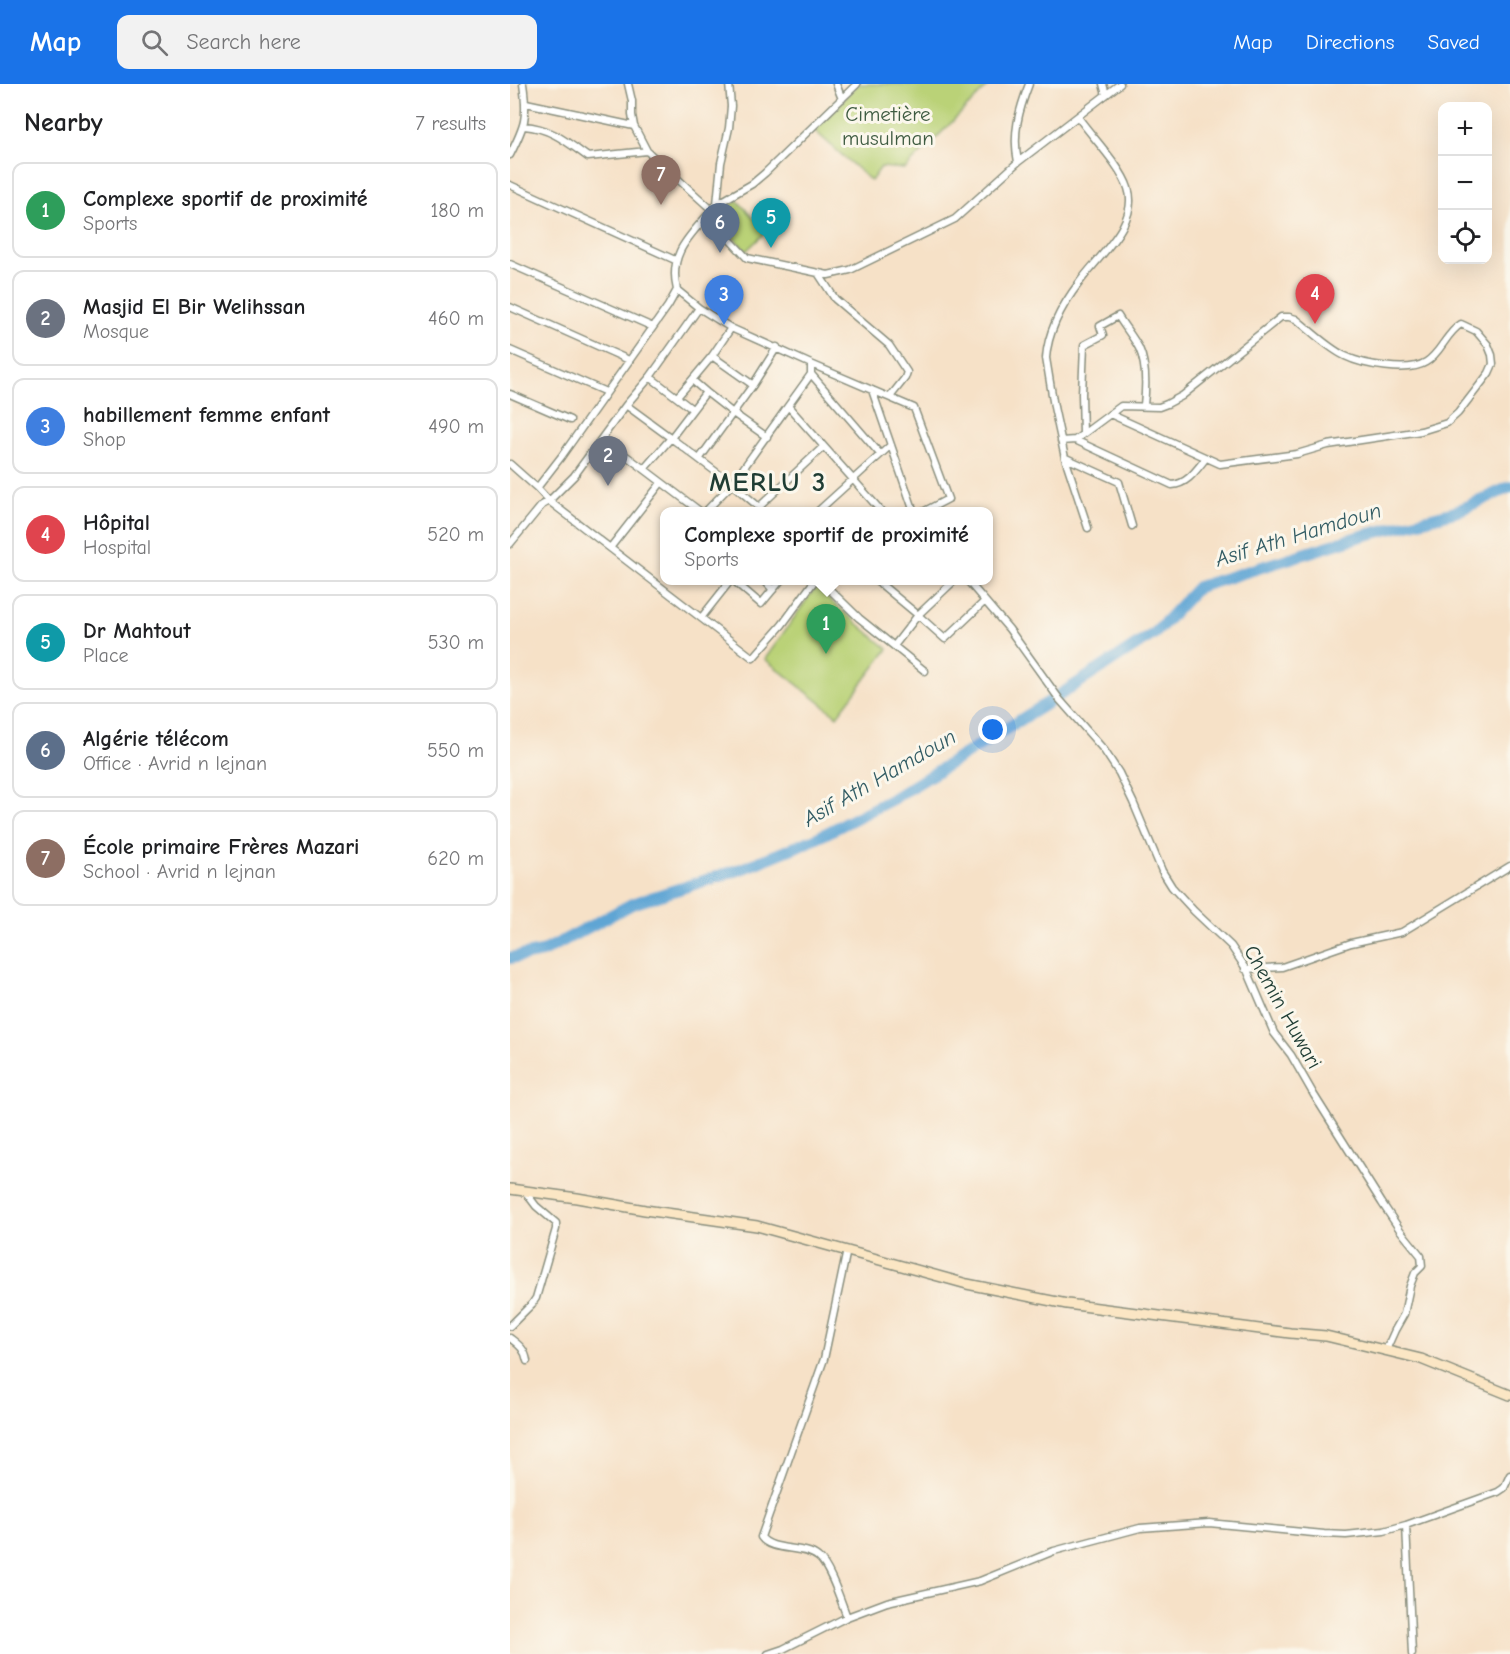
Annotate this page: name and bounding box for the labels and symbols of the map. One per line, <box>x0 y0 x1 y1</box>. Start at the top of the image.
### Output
park label: Cimetière musulman <box>842 102 934 150</box>
pin: 7 <box>642 156 680 205</box>
pin: 5 <box>752 198 790 248</box>
pin: 6 <box>700 204 740 253</box>
pin: 4 <box>1296 274 1334 324</box>
pin: 3 <box>704 276 744 325</box>
pin: 2 <box>588 436 628 486</box>
district label: MERLU 3 <box>709 467 827 498</box>
water label: Asif Ath Hamdoun <box>1211 497 1384 573</box>
pin: 1 <box>806 604 846 654</box>
your location <box>978 715 1007 744</box>
water label: Asif Ath Hamdoun <box>798 724 961 833</box>
street label: Chemin Huwari <box>1239 941 1327 1073</box>

